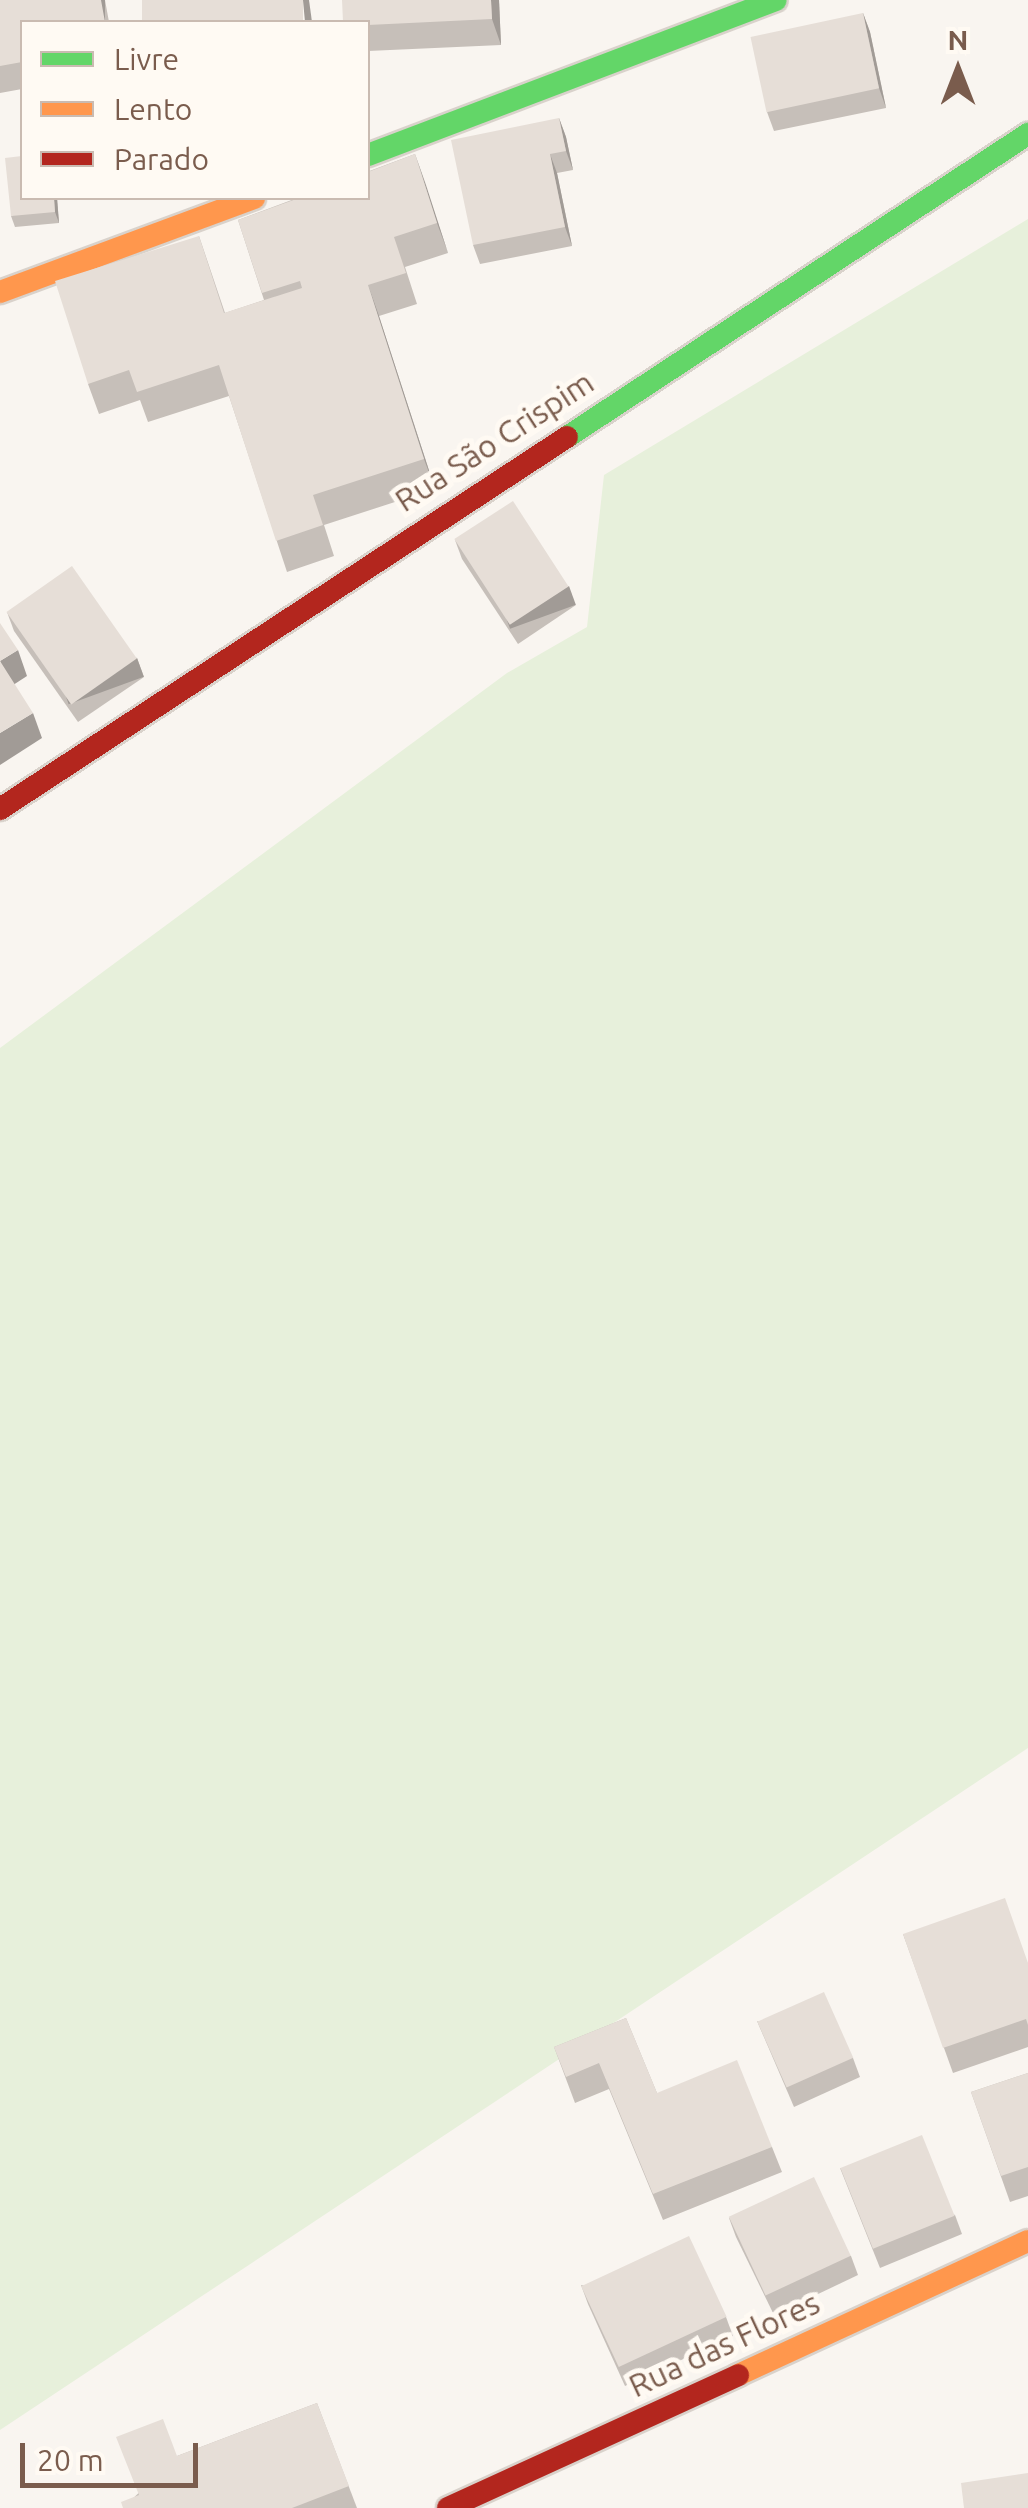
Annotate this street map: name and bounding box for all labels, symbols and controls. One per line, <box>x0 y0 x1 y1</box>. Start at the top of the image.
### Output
legend <box>20 20 370 200</box>
north arrow <box>908 20 1008 120</box>
text: N <box>948 24 968 55</box>
text: Livre <box>114 42 179 76</box>
text: Lento <box>114 92 192 126</box>
text: Parado <box>114 142 209 176</box>
street label: Rua São Crispim <box>388 363 600 519</box>
street label: Rua das Flores <box>623 2283 825 2405</box>
scale bar <box>25 2423 202 2485</box>
text: 20 m <box>37 2443 104 2477</box>

